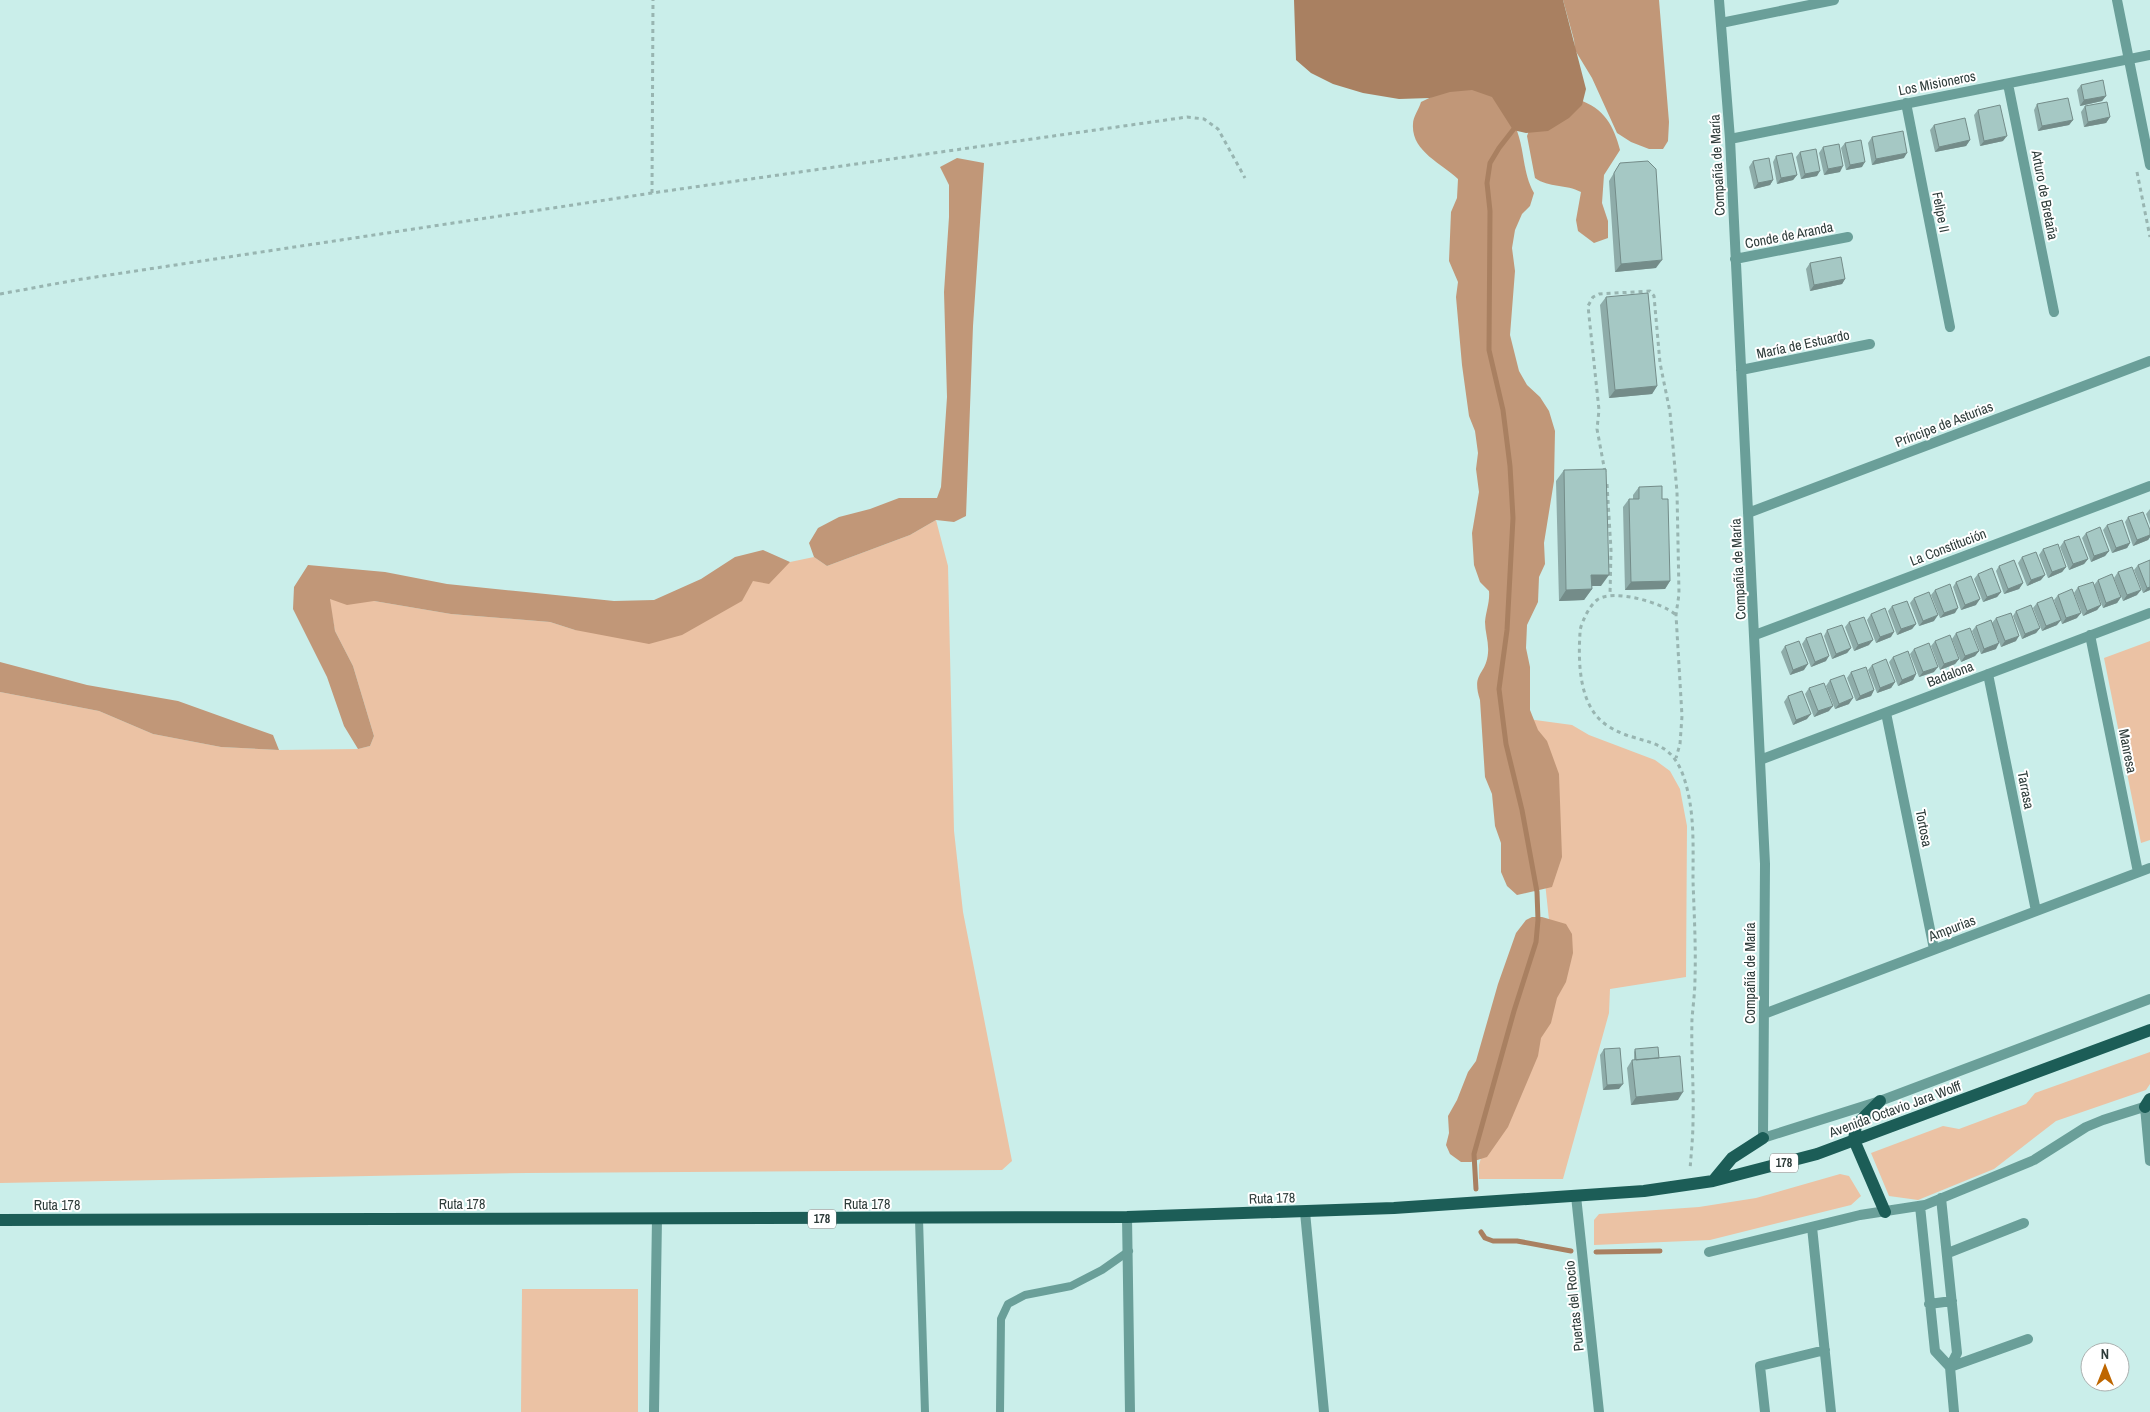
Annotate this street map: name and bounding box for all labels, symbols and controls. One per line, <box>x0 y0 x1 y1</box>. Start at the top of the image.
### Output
street label: Los Misioneros <box>1897 67 1977 99</box>
street label: Compañía de María <box>1705 113 1729 216</box>
street label: Arturo de Bretaña <box>2027 148 2063 242</box>
street label: Felipe II <box>1928 190 1954 234</box>
street label: Conde de Aranda <box>1743 218 1835 252</box>
street label: María de Estuardo <box>1755 325 1851 363</box>
street label: Príncipe de Asturias <box>1893 397 1996 451</box>
street label: Compañía de María <box>1726 517 1750 620</box>
street label: La Constitución <box>1907 524 1989 570</box>
street label: Badalona <box>1924 657 1976 691</box>
street label: Manresa <box>2115 727 2141 775</box>
street label: Tarrasa <box>2013 769 2039 811</box>
street label: Tortosa <box>1912 808 1937 849</box>
street label: Ampurias <box>1925 911 1978 946</box>
street label: Compañía de María <box>1741 922 1759 1024</box>
street label: Avenida Octavio Jara Wolff <box>1826 1076 1964 1142</box>
road number: 178 <box>1770 1154 1798 1172</box>
street label: Ruta 178 <box>1248 1188 1296 1208</box>
street label: Ruta 178 <box>439 1195 485 1213</box>
street label: Ruta 178 <box>844 1195 890 1213</box>
street label: Ruta 178 <box>34 1196 80 1214</box>
road number: 178 <box>808 1210 836 1228</box>
street label: Puertas del Rocío <box>1560 1260 1588 1352</box>
north arrow <box>2080 1342 2130 1392</box>
text: N <box>2101 1345 2109 1363</box>

